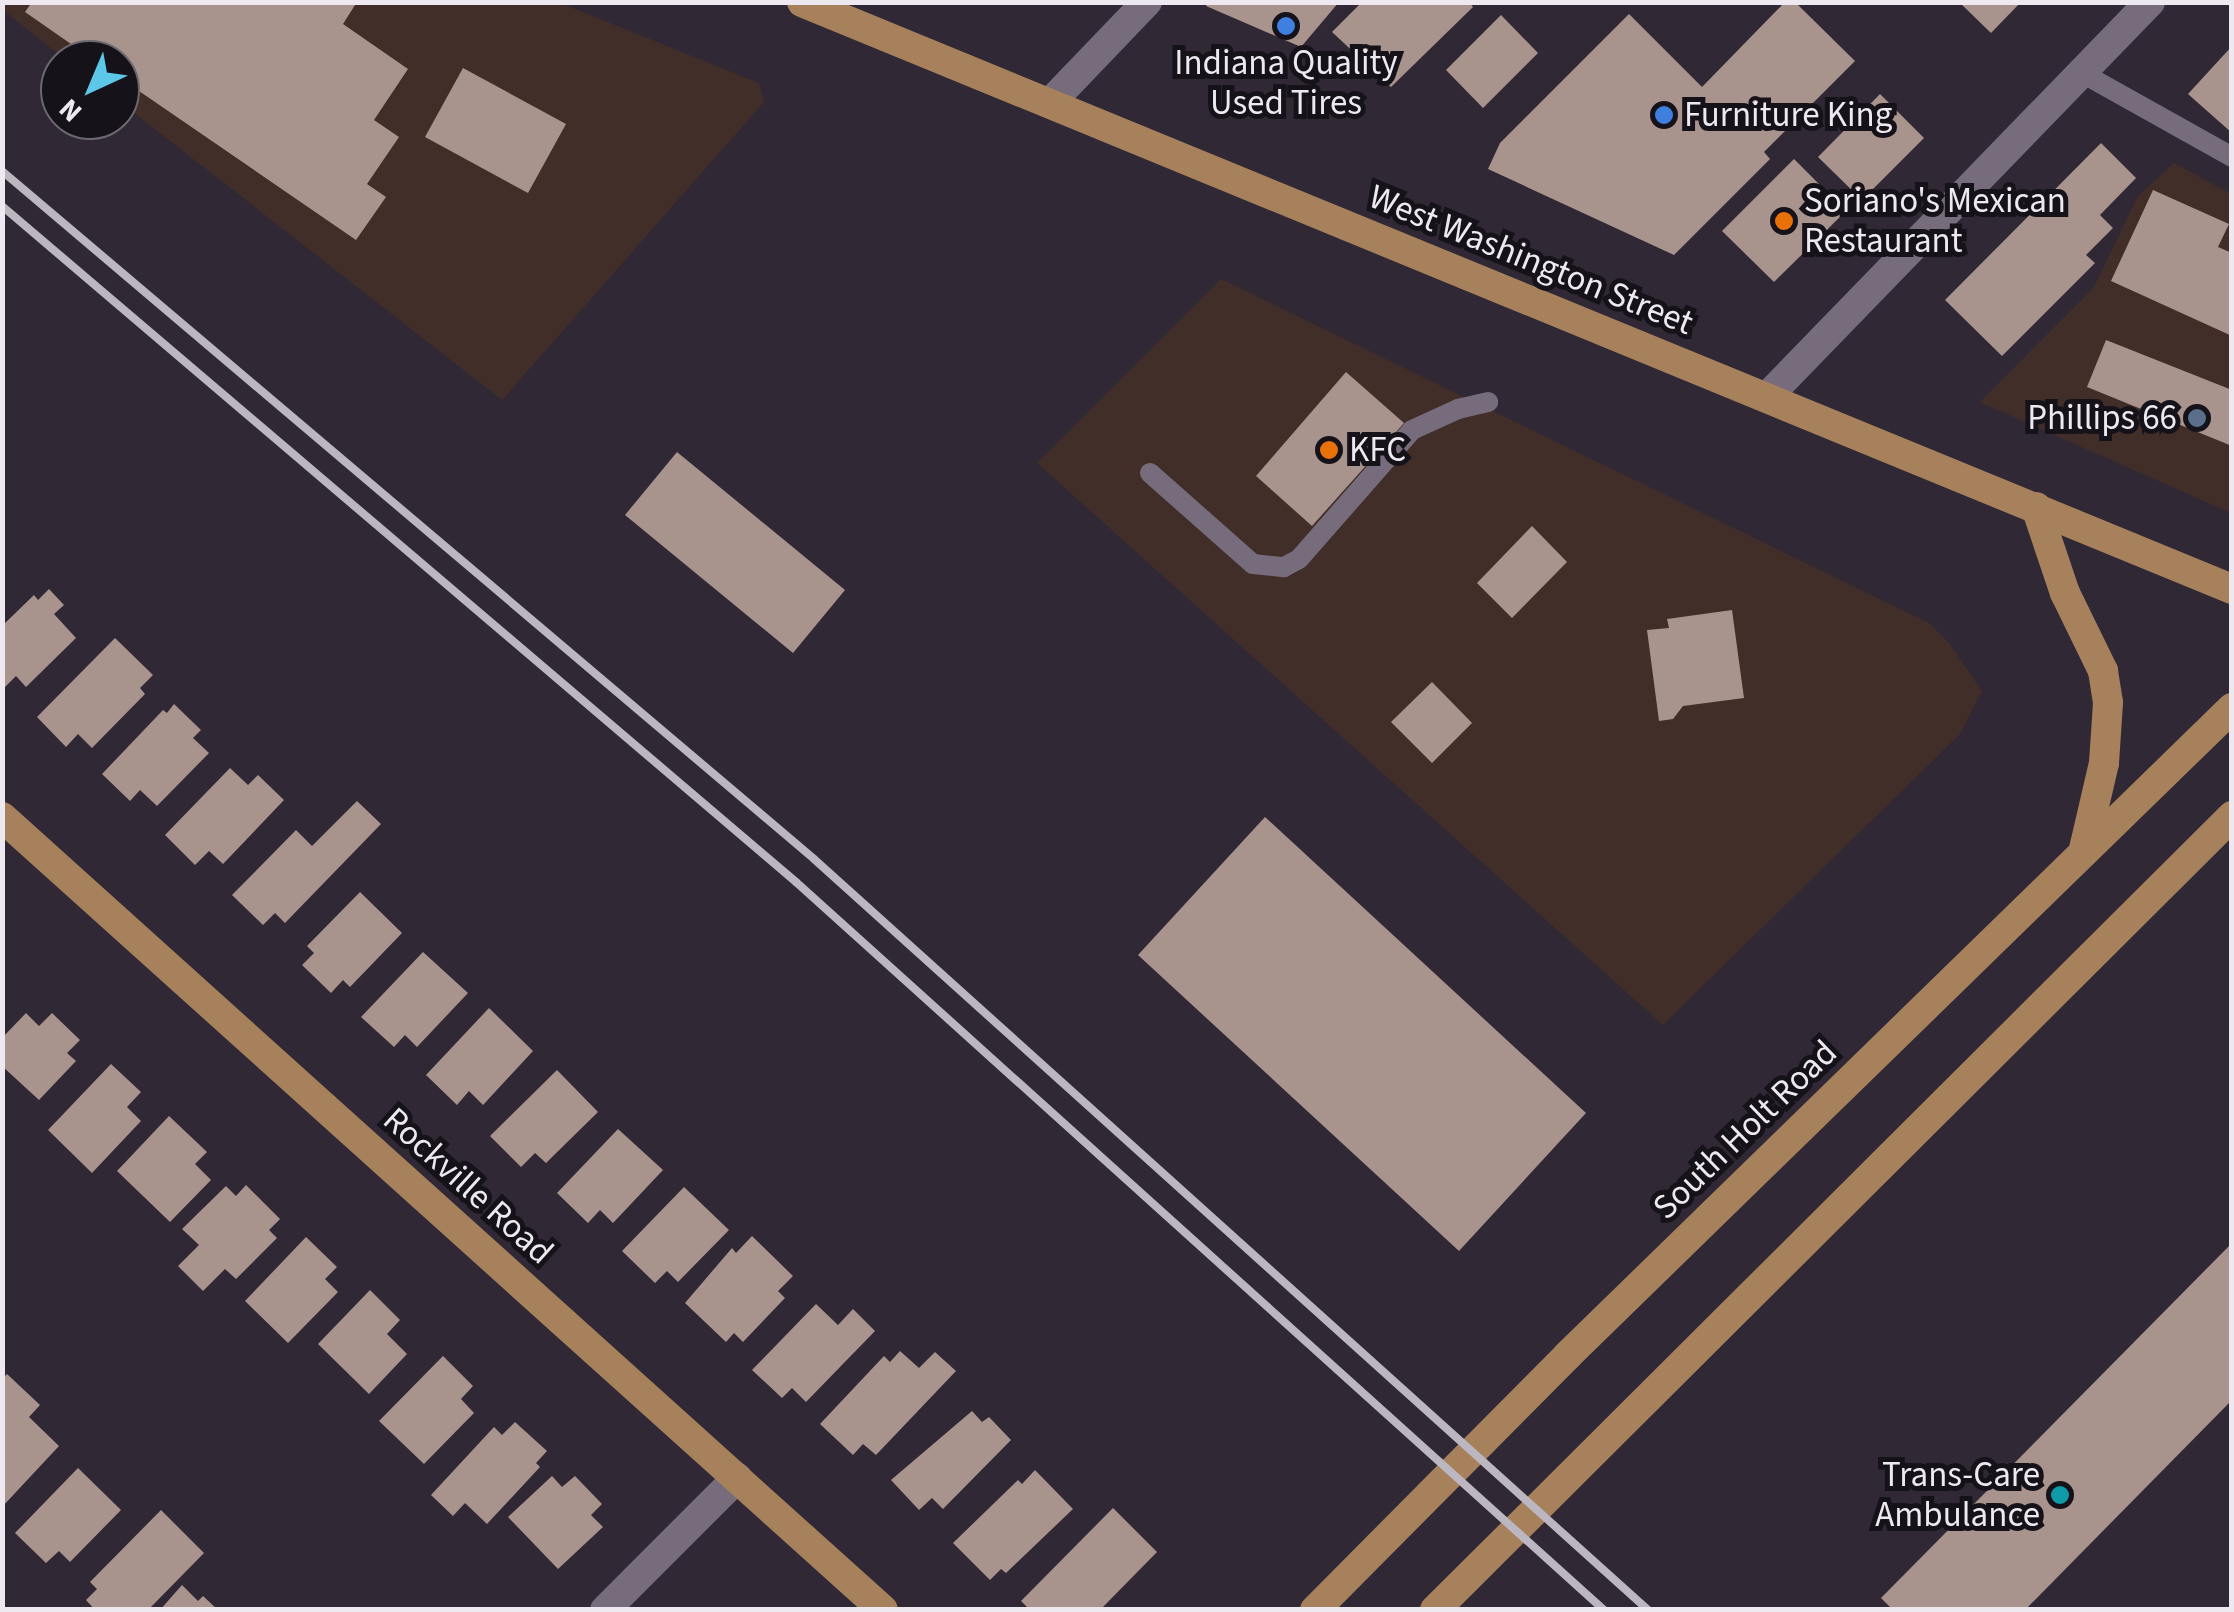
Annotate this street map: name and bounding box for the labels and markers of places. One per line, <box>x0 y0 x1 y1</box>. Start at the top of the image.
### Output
marker: Indiana Quality Used Tires <box>1275 15 1297 37</box>
place label: Indiana Quality Used Tires <box>1174 42 1398 124</box>
place label: Furniture King <box>1684 94 1892 136</box>
marker: Furniture King <box>1653 104 1675 126</box>
place label: Soriano's Mexican Restaurant <box>1804 180 2066 262</box>
marker: Soriano's Mexican Restaurant <box>1773 210 1795 232</box>
place label: Phillips 66 <box>2027 397 2177 439</box>
marker: Phillips 66 <box>2186 407 2208 429</box>
place label: KFC <box>1349 429 1406 471</box>
marker: KFC <box>1318 439 1340 461</box>
place label: Trans-Care Ambulance <box>1875 1454 2040 1536</box>
marker: Trans-Care Ambulance <box>2049 1484 2071 1506</box>

